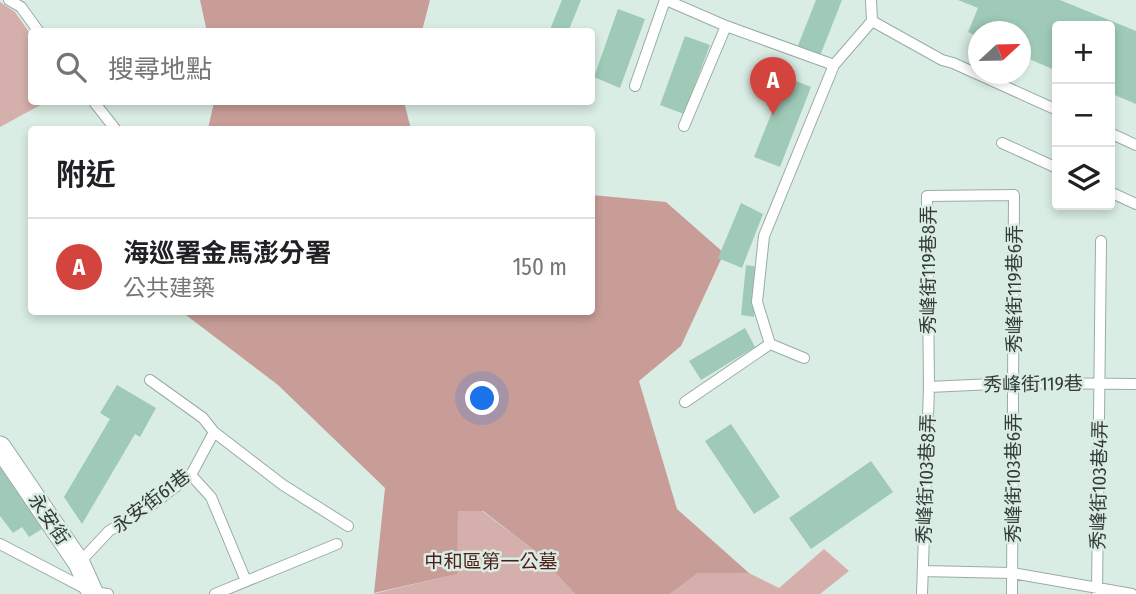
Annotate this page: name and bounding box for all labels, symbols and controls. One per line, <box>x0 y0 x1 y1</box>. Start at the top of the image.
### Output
north arrow <box>968 21 1031 84</box>
map controls <box>1052 21 1115 210</box>
button: + <box>1052 21 1115 84</box>
search box <box>28 28 595 105</box>
icon: search <box>52 48 90 86</box>
text: 搜尋地點 <box>108 54 212 85</box>
pin: A <box>750 57 796 115</box>
button: − <box>1052 84 1115 147</box>
button: layers <box>1052 147 1115 210</box>
text: 附近 <box>56 157 116 193</box>
street label: 秀峰街119巷8弄 <box>917 206 940 334</box>
street label: 秀峰街119巷6弄 <box>1003 225 1026 353</box>
text: 海巡署金馬澎分署 <box>123 238 331 269</box>
text: A <box>73 253 85 281</box>
text: 150 m <box>512 253 567 281</box>
text: 公共建築 <box>123 274 215 302</box>
street label: 秀峰街119巷 <box>983 372 1083 396</box>
your location <box>465 381 499 415</box>
street label: 秀峰街103巷6弄 <box>1002 413 1025 543</box>
street label: 秀峰街103巷8弄 <box>912 414 940 544</box>
street label: 秀峰街103巷4弄 <box>1086 420 1112 550</box>
street label: 永安街61巷 <box>107 464 195 538</box>
street label: 永安街 <box>24 489 74 549</box>
park label: 中和區第一公墓 <box>424 550 558 573</box>

